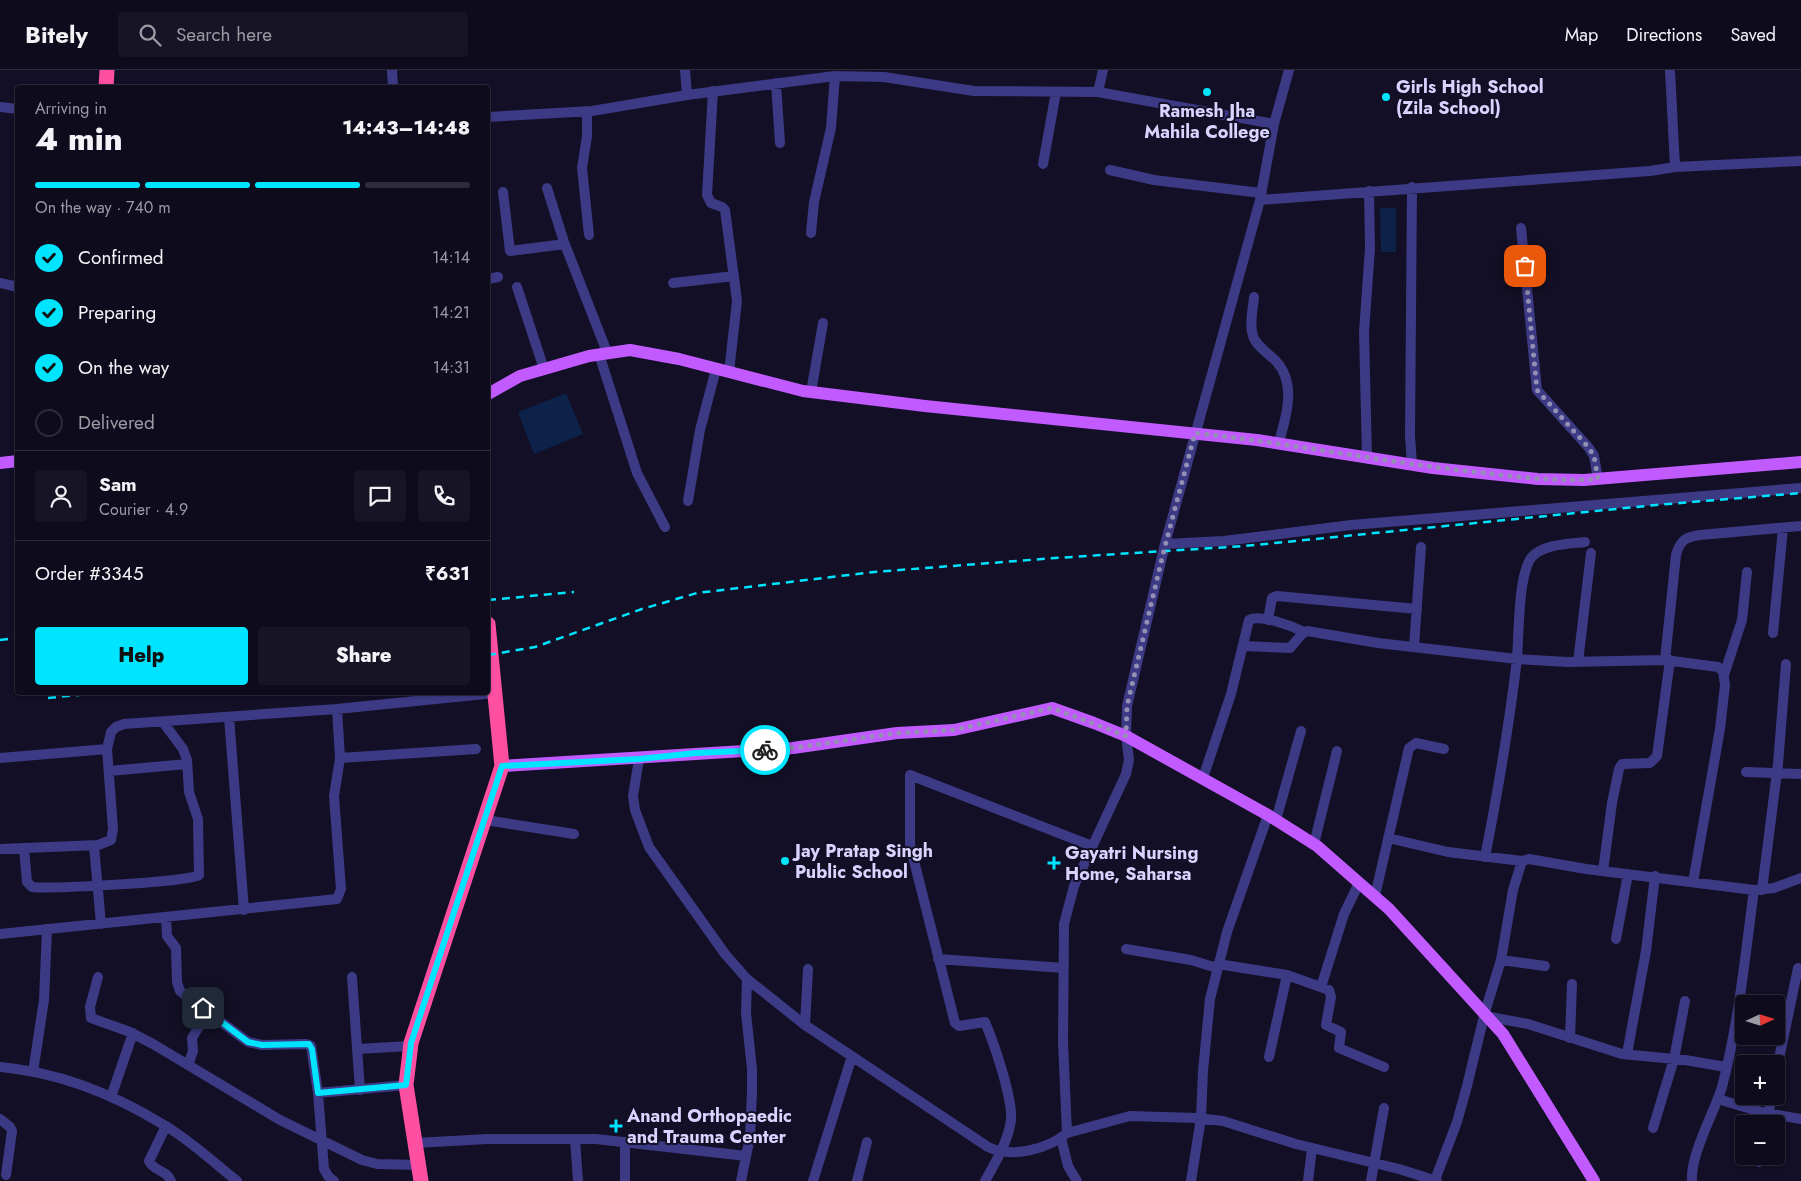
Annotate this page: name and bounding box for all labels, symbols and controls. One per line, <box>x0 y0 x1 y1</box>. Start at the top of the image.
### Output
search box <box>118 12 468 57</box>
text: Bitely <box>25 17 88 52</box>
icon: search <box>136 21 164 49</box>
text: Search here <box>176 21 272 48</box>
text: Map <box>1565 22 1598 48</box>
text: Directions <box>1626 22 1702 48</box>
text: Saved <box>1730 22 1776 48</box>
place label: Girls High School (Zila School) <box>1396 74 1544 121</box>
marker: Ramesh Jha Mahila College <box>1201 86 1213 98</box>
marker: Girls High School (Zila School) <box>1380 91 1392 103</box>
text: Arriving in <box>35 97 107 120</box>
place label: Ramesh Jha Mahila College <box>1144 98 1270 145</box>
text: 14:43–14:48 <box>342 114 470 141</box>
text: 4 min <box>35 116 123 162</box>
text: On the way · 740 m <box>35 196 171 219</box>
icon: check <box>35 244 63 272</box>
text: Confirmed <box>78 244 164 271</box>
pin <box>1504 245 1546 287</box>
text: 14:14 <box>432 246 470 269</box>
icon: bag <box>1511 252 1539 280</box>
icon: check <box>35 299 63 327</box>
text: Preparing <box>78 299 156 326</box>
text: 14:21 <box>432 301 470 324</box>
icon: check <box>35 354 63 382</box>
text: On the way <box>78 354 169 381</box>
text: 14:31 <box>433 356 470 379</box>
text: Delivered <box>78 409 155 436</box>
button: person <box>35 470 87 522</box>
button: chat <box>354 470 406 522</box>
button: phone <box>418 470 470 522</box>
text: Sam <box>99 471 137 498</box>
text: Courier · 4.9 <box>99 498 188 521</box>
text: Order #3345 <box>35 560 143 587</box>
text: ₹631 <box>425 560 470 587</box>
button: Help <box>35 627 248 685</box>
button: Share <box>258 627 470 685</box>
courier <box>740 725 790 775</box>
icon: bike <box>751 736 779 764</box>
place label: Jay Pratap Singh Public School <box>792 838 933 885</box>
place label: Gayatri Nursing Home, Saharsa <box>1065 840 1198 887</box>
marker: Jay Pratap Singh Public School <box>779 855 791 867</box>
marker: Gayatri Nursing Home, Saharsa <box>1047 856 1061 870</box>
pin <box>182 987 224 1029</box>
icon: home <box>189 994 217 1022</box>
north arrow <box>1735 995 1785 1045</box>
map controls <box>1735 995 1785 1165</box>
button: + <box>1735 1055 1785 1105</box>
place label: Anand Orthopaedic and Trauma Center <box>626 1103 792 1150</box>
button: − <box>1735 1115 1785 1165</box>
marker: Anand Orthopaedic and Trauma Center <box>609 1119 623 1133</box>

